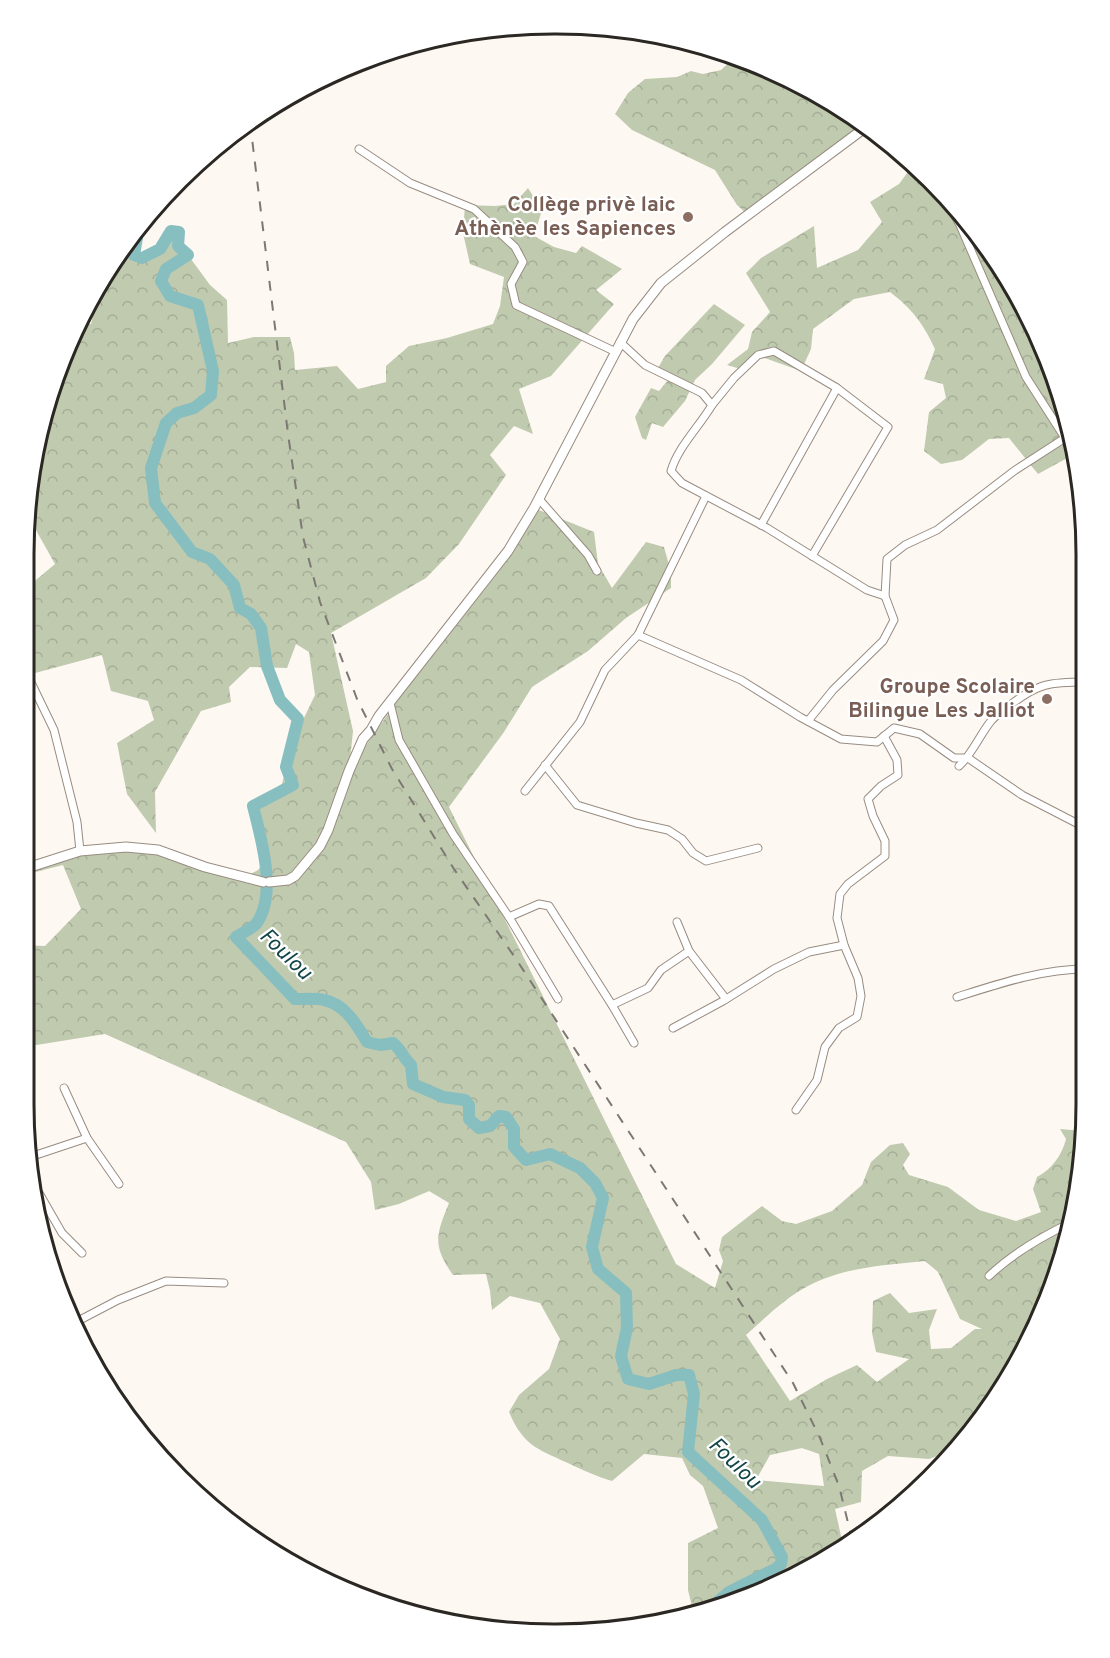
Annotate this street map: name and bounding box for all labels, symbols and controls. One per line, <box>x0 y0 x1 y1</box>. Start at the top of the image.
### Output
place label: Collège privè laic Athènèe les Sapiences <box>454 192 676 243</box>
marker: Collège privè laic Athènèe les Sapiences <box>681 210 695 224</box>
place label: Groupe Scolaire Bilingue Les Jalliot <box>848 674 1035 725</box>
marker: Groupe Scolaire Bilingue Les Jalliot <box>1040 692 1054 706</box>
water label: Foulou <box>253 923 318 987</box>
water label: Foulou <box>702 1432 767 1496</box>

